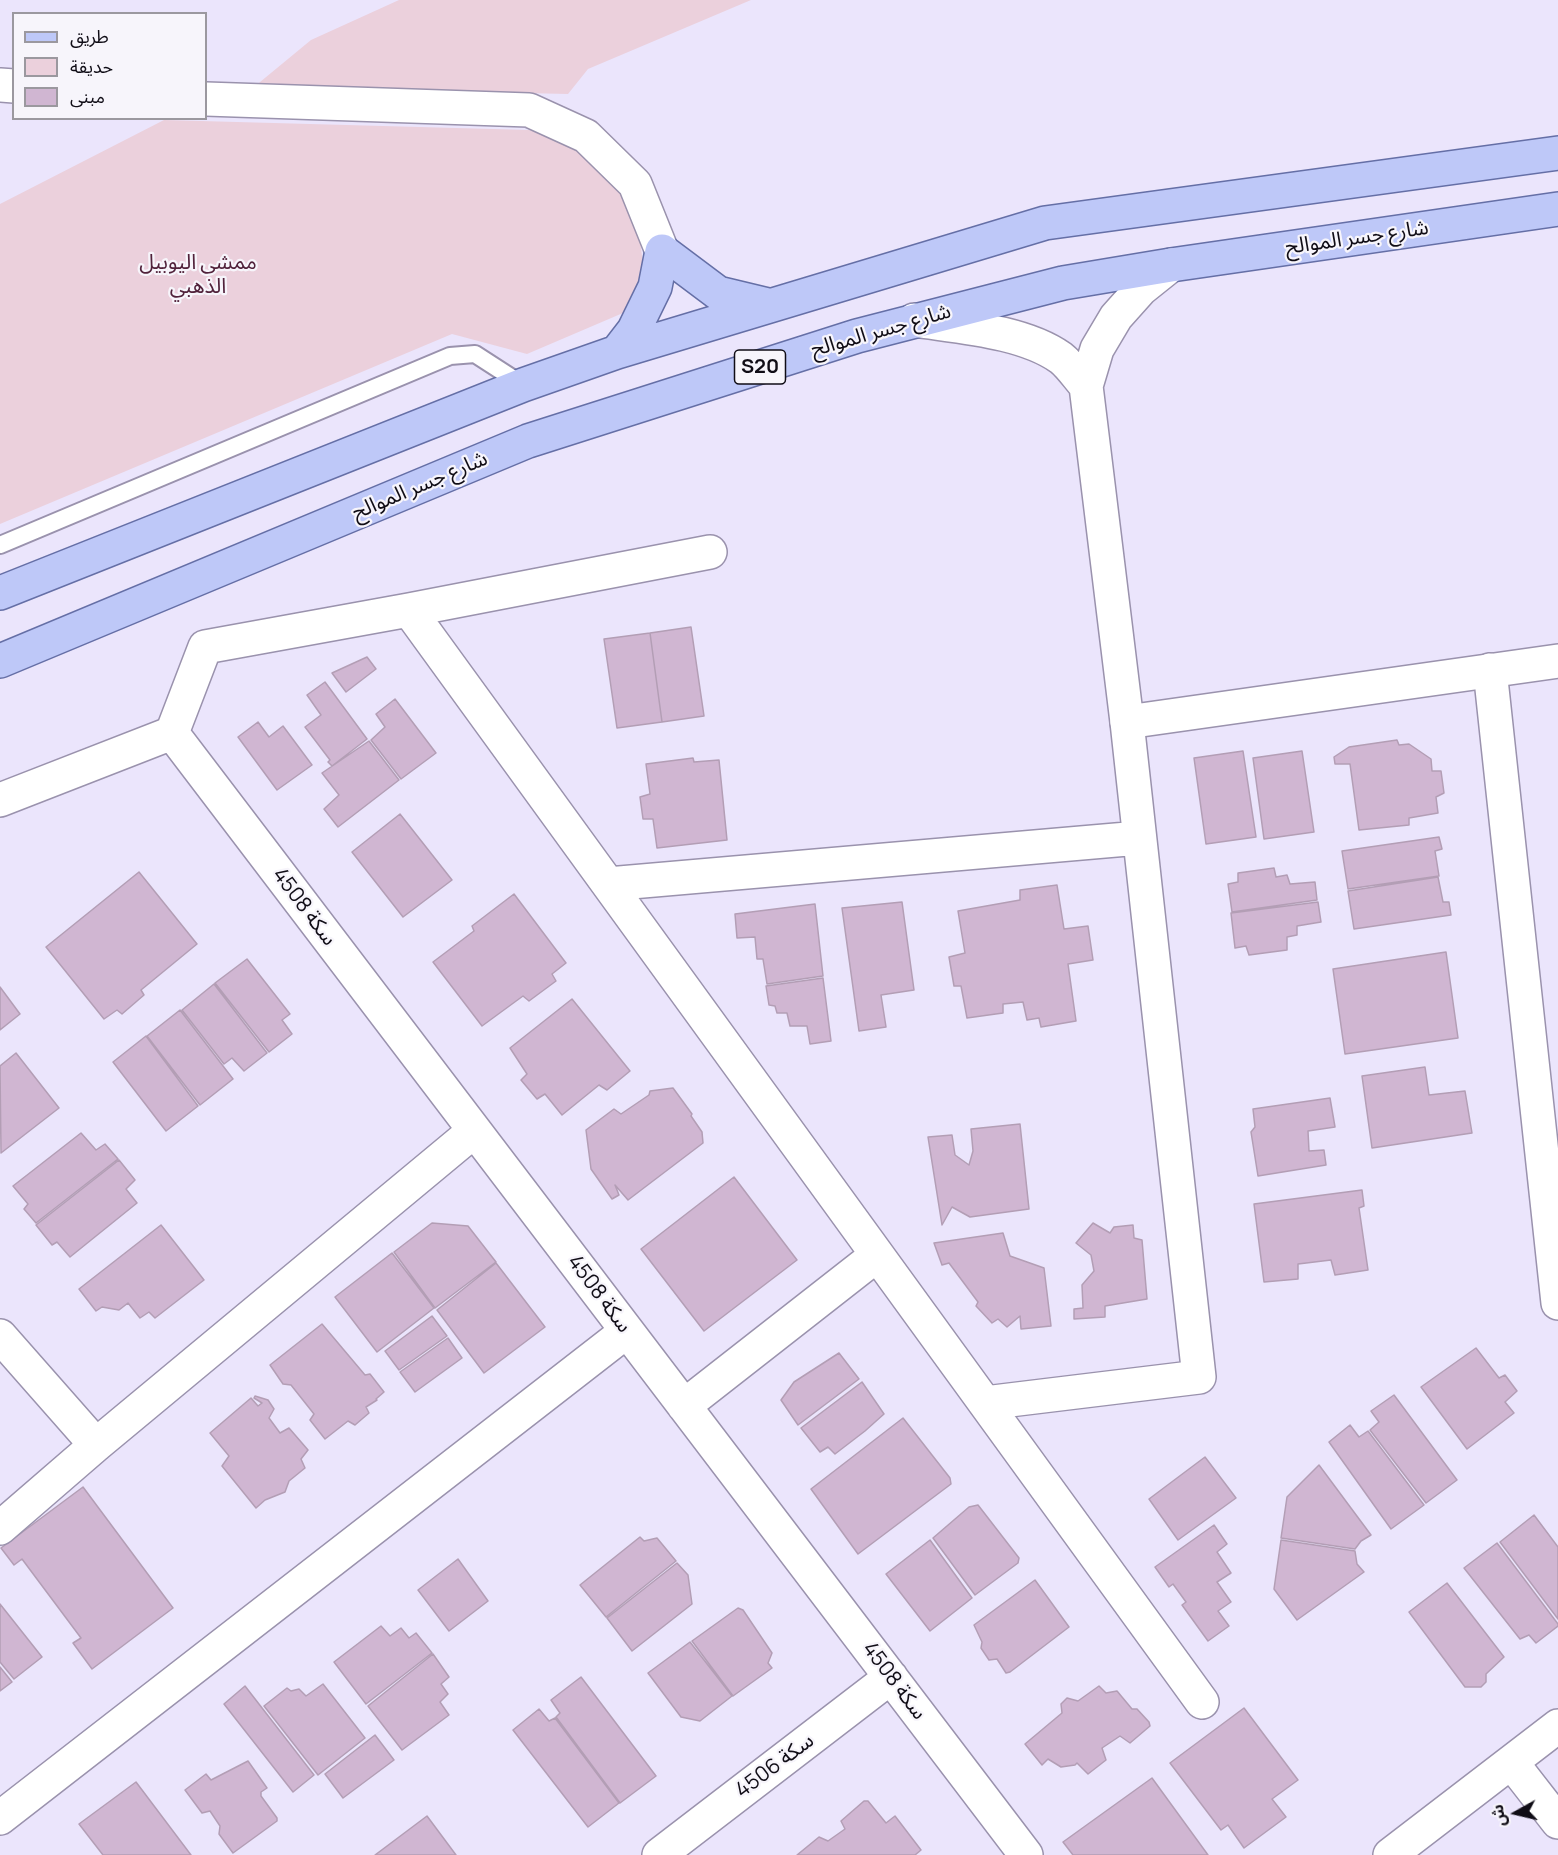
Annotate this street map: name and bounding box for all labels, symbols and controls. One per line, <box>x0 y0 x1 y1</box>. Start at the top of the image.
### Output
legend <box>12 12 207 120</box>
text: طريق <box>70 24 109 48</box>
text: حديقة <box>70 54 113 78</box>
text: مبنى <box>70 84 105 108</box>
street label: شارع جسر الموالح <box>1284 215 1430 261</box>
park label: ممشى اليوبيل الذهبي <box>139 250 257 300</box>
street label: شارع جسر الموالح <box>808 299 954 363</box>
road number: S20 <box>734 350 786 384</box>
street label: شارع جسر الموالح <box>349 446 491 526</box>
street label: سكة 4508 <box>267 863 341 951</box>
street label: سكة 4508 <box>562 1250 636 1338</box>
street label: سكة 4508 <box>857 1637 931 1725</box>
street label: سكة 4506 <box>731 1728 819 1804</box>
north arrow <box>1486 1783 1546 1843</box>
text: ش <box>1486 1803 1511 1828</box>

